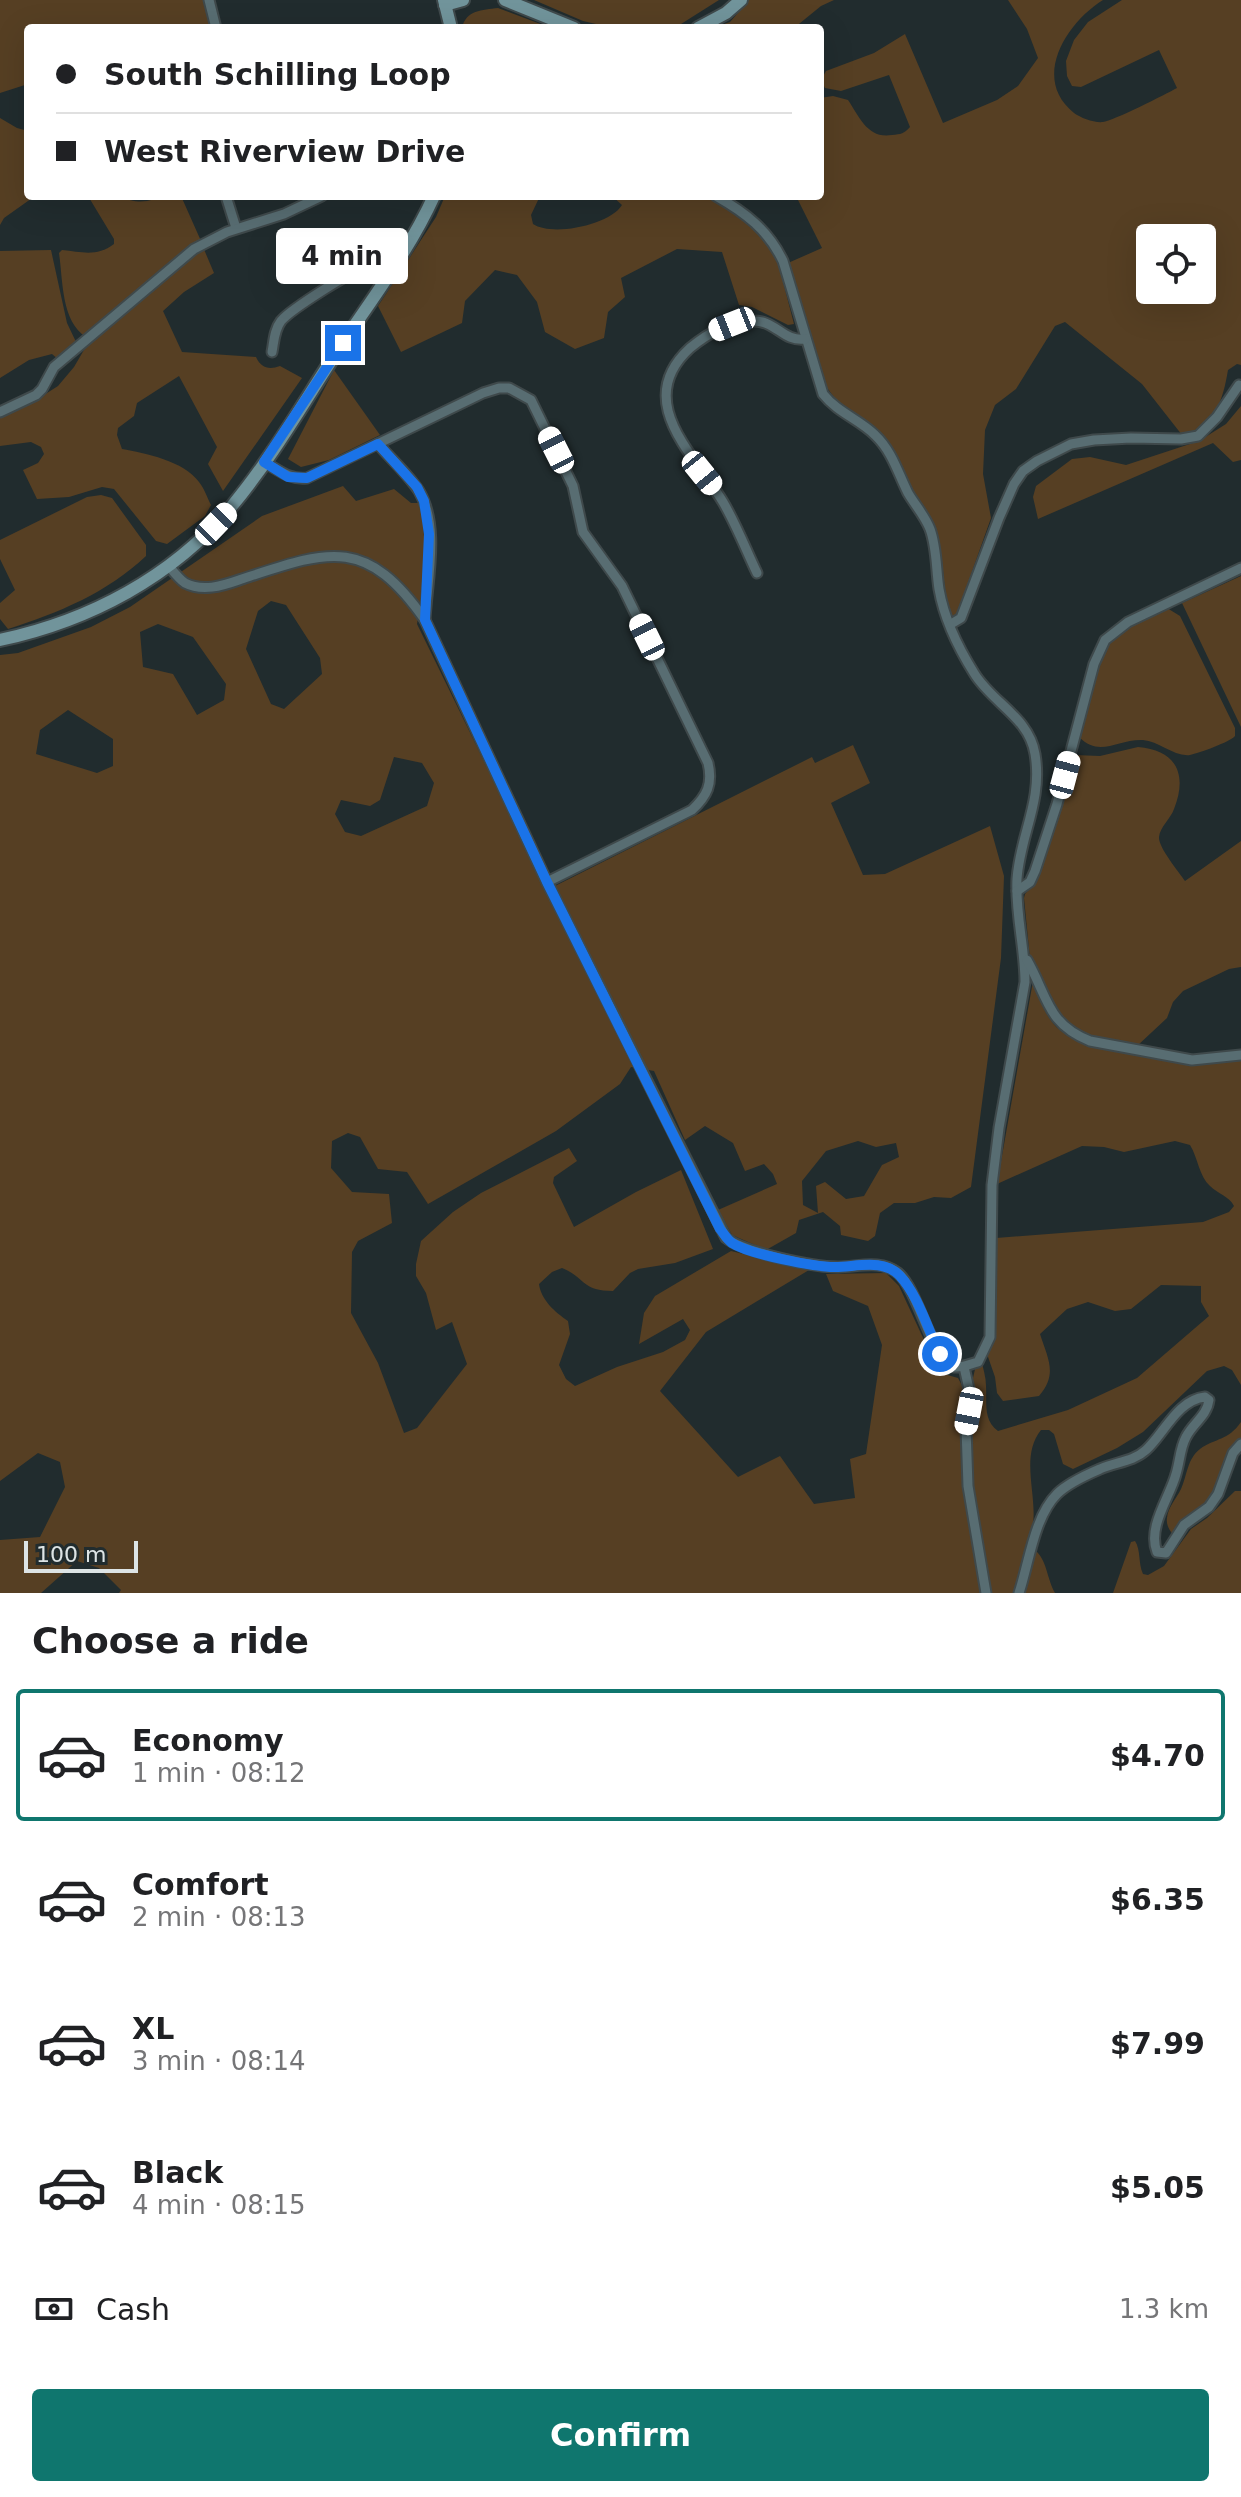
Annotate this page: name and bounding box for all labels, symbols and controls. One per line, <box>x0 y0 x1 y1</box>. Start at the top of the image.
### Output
text: South Schilling Loop <box>104 57 451 92</box>
text: West Riverview Drive <box>104 134 465 169</box>
map controls <box>1136 224 1216 304</box>
button: locate <box>1136 224 1216 304</box>
callout: 4 min <box>277 227 409 283</box>
text: 4 min <box>301 241 383 271</box>
car <box>705 304 759 344</box>
route end <box>325 325 361 361</box>
car <box>534 423 578 477</box>
car <box>678 447 726 499</box>
car <box>191 498 241 550</box>
car <box>626 610 668 664</box>
car <box>1047 749 1083 801</box>
route start <box>922 1336 958 1372</box>
car <box>953 1385 985 1437</box>
scale bar <box>24 1537 138 1573</box>
text: 100 m <box>36 1542 106 1567</box>
text: Choose a ride <box>32 1620 309 1661</box>
icon: car <box>36 1719 108 1791</box>
text: Economy <box>132 1723 284 1758</box>
text: $4.70 <box>1110 1738 1205 1773</box>
text: 1 min · 08:12 <box>132 1758 306 1788</box>
icon: car <box>36 1863 108 1935</box>
text: Comfort <box>132 1867 269 1902</box>
text: $6.35 <box>1110 1882 1205 1917</box>
text: 2 min · 08:13 <box>132 1902 306 1932</box>
icon: car <box>36 2007 108 2079</box>
text: XL <box>132 2011 174 2046</box>
text: $7.99 <box>1110 2026 1205 2061</box>
text: 3 min · 08:14 <box>132 2046 306 2076</box>
icon: car <box>36 2151 108 2223</box>
text: Black <box>132 2155 223 2190</box>
text: $5.05 <box>1110 2170 1205 2205</box>
text: 4 min · 08:15 <box>132 2190 306 2220</box>
icon: cash <box>32 2287 76 2331</box>
text: Cash <box>96 2292 170 2327</box>
text: 1.3 km <box>1119 2294 1209 2324</box>
button: Confirm <box>32 2389 1209 2481</box>

